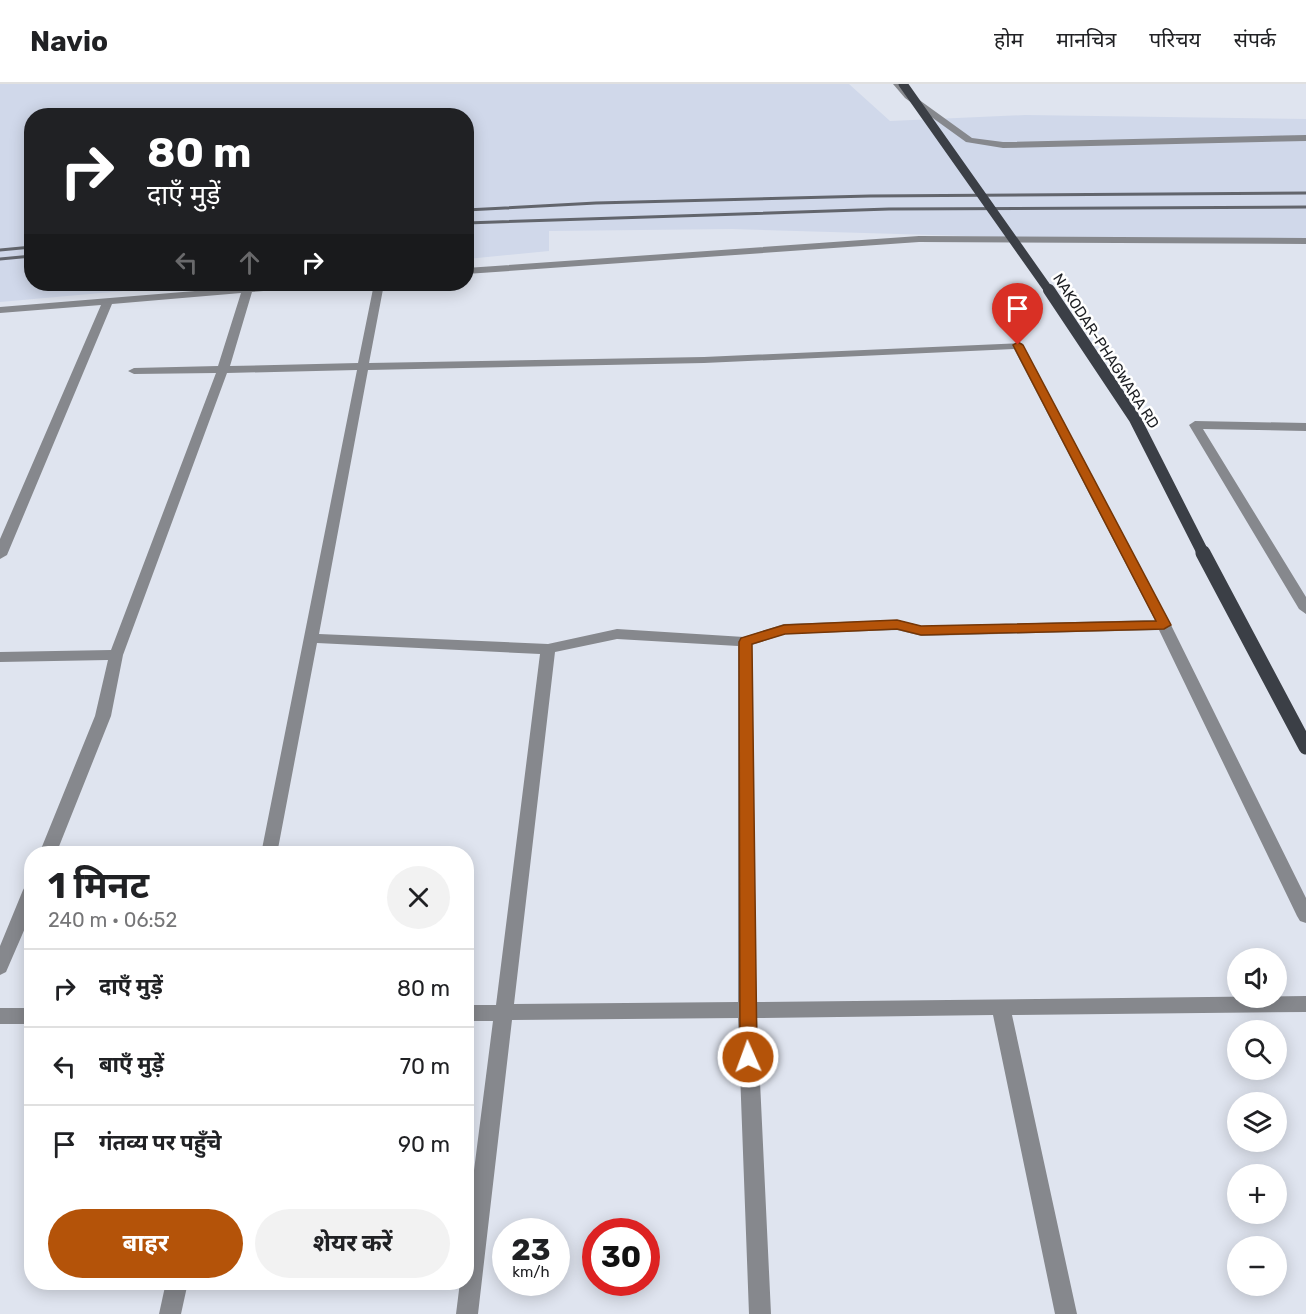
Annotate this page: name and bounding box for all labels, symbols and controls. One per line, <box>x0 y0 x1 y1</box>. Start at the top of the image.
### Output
text: Navio <box>30 25 108 58</box>
text: होम <box>994 27 1023 52</box>
text: मानचित्र <box>1056 27 1116 52</box>
text: परिचय <box>1149 27 1201 52</box>
text: संपर्क <box>1234 27 1276 52</box>
text: 80 m <box>147 128 251 178</box>
icon: right <box>48 132 126 210</box>
text: दाएँ मुड़ें <box>147 179 220 211</box>
icon: left <box>170 246 203 279</box>
icon: ahead <box>233 246 266 279</box>
icon: right <box>296 246 329 279</box>
street label: NAKODAR-PHAGWARA RD <box>1049 270 1163 432</box>
pin <box>992 283 1043 345</box>
icon: arrive <box>1001 292 1034 325</box>
text: 1 मिनट <box>48 864 149 907</box>
button: close <box>387 866 450 929</box>
text: 240 m · 06:52 <box>48 908 177 932</box>
map controls <box>1227 948 1287 1296</box>
button: sound <box>1227 948 1287 1008</box>
icon: right <box>48 972 81 1005</box>
text: दाएँ मुड़ें <box>99 973 163 1000</box>
text: 80 m <box>397 975 450 1002</box>
button: search <box>1227 1020 1287 1080</box>
position arrow <box>716 1025 780 1089</box>
icon: left <box>48 1050 81 1083</box>
text: बाएँ मुड़ें <box>99 1051 164 1078</box>
text: 70 m <box>400 1053 450 1080</box>
button: layers <box>1227 1092 1287 1152</box>
icon: arrive <box>48 1128 81 1161</box>
text: गंतव्य पर पहुँचे <box>99 1129 221 1156</box>
text: 90 m <box>398 1131 450 1158</box>
button: + <box>1227 1164 1287 1224</box>
button: बाहर <box>48 1209 243 1278</box>
button: शेयर करें <box>255 1209 450 1278</box>
speed limit sign: 30 <box>582 1218 660 1296</box>
text: 23 <box>511 1232 551 1268</box>
button: − <box>1227 1236 1287 1296</box>
text: km/h <box>512 1263 550 1281</box>

